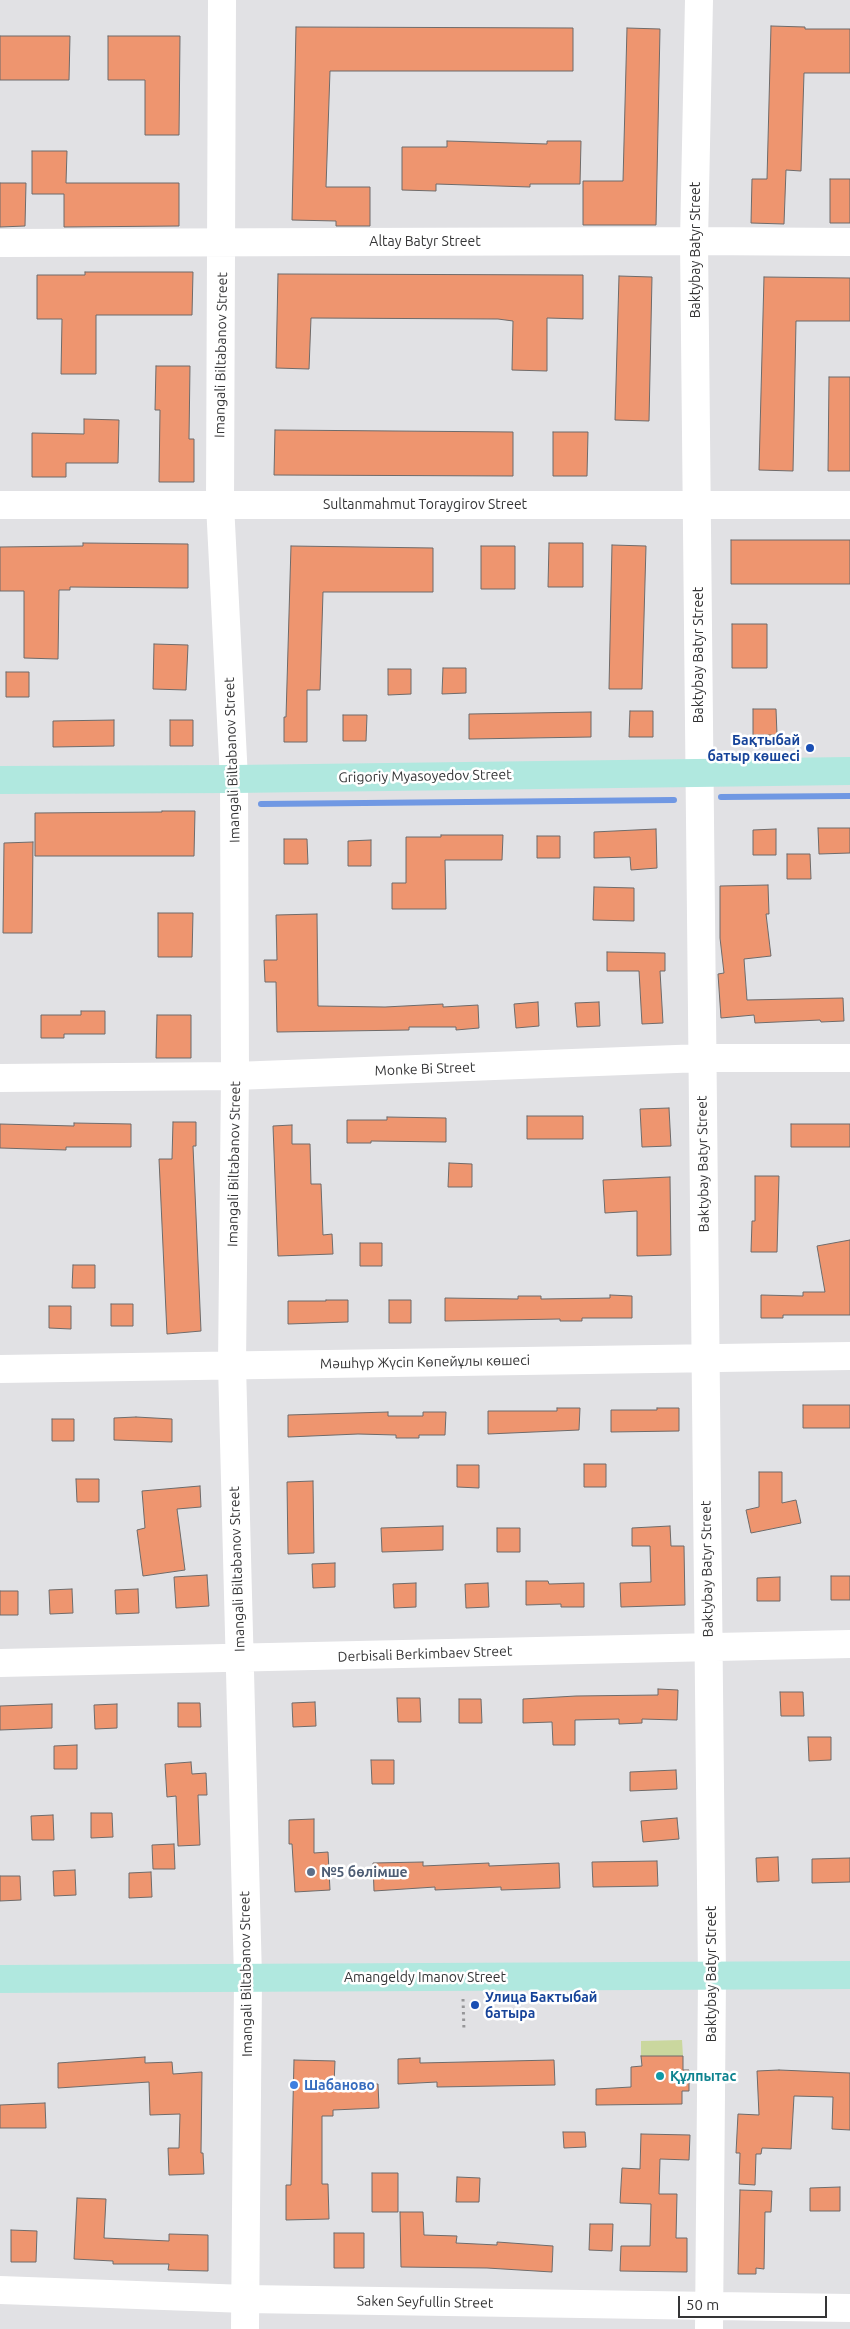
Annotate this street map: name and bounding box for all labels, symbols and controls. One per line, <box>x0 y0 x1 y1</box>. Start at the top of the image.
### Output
street label: Baktybay Batyr Street <box>687 182 703 318</box>
street label: Altay Batyr Street <box>369 233 481 249</box>
street label: Imangali Biltabanov Street <box>211 272 231 438</box>
street label: Sultanmahmut Toraygirov Street <box>323 496 527 512</box>
street label: Baktybay Batyr Street <box>690 587 706 723</box>
street label: Imangali Biltabanov Street <box>221 677 243 843</box>
place label: Бақтыбай батыр көшесі <box>707 732 800 764</box>
marker: Бақтыбай батыр көшесі <box>804 742 816 754</box>
street label: Grigoriy Myasoyedov Street <box>338 766 512 786</box>
street label: Monke Bi Street <box>374 1059 476 1079</box>
street label: Imangali Biltabanov Street <box>224 1081 244 1247</box>
street label: Baktybay Batyr Street <box>693 1096 713 1232</box>
street label: Мәшһүр Жүсіп Көпейұлы көшесі <box>320 1352 530 1372</box>
street label: Imangali Biltabanov Street <box>226 1486 248 1652</box>
street label: Baktybay Batyr Street <box>697 1501 717 1637</box>
street label: Derbisali Berkimbaev Street <box>337 1643 513 1665</box>
place label: №5 бөлімше <box>321 1864 408 1880</box>
marker: №5 бөлімше <box>305 1866 317 1878</box>
street label: Imangali Biltabanov Street <box>236 1891 256 2057</box>
street label: Baktybay Batyr Street <box>703 1906 719 2042</box>
street label: Amangeldy Imanov Street <box>344 1969 506 1985</box>
place label: Улица Бактыбай батыра <box>485 1989 597 2021</box>
marker: Улица Бактыбай батыра <box>469 1999 481 2011</box>
place label: Құлпытас <box>670 2068 736 2084</box>
marker: Құлпытас <box>654 2070 666 2082</box>
place label: Шабаново <box>304 2077 375 2093</box>
marker: Шабаново <box>288 2079 300 2091</box>
scale bar <box>680 2286 829 2318</box>
street label: Saken Seyfullin Street <box>357 2292 493 2312</box>
text: 50 m <box>686 2296 719 2313</box>

